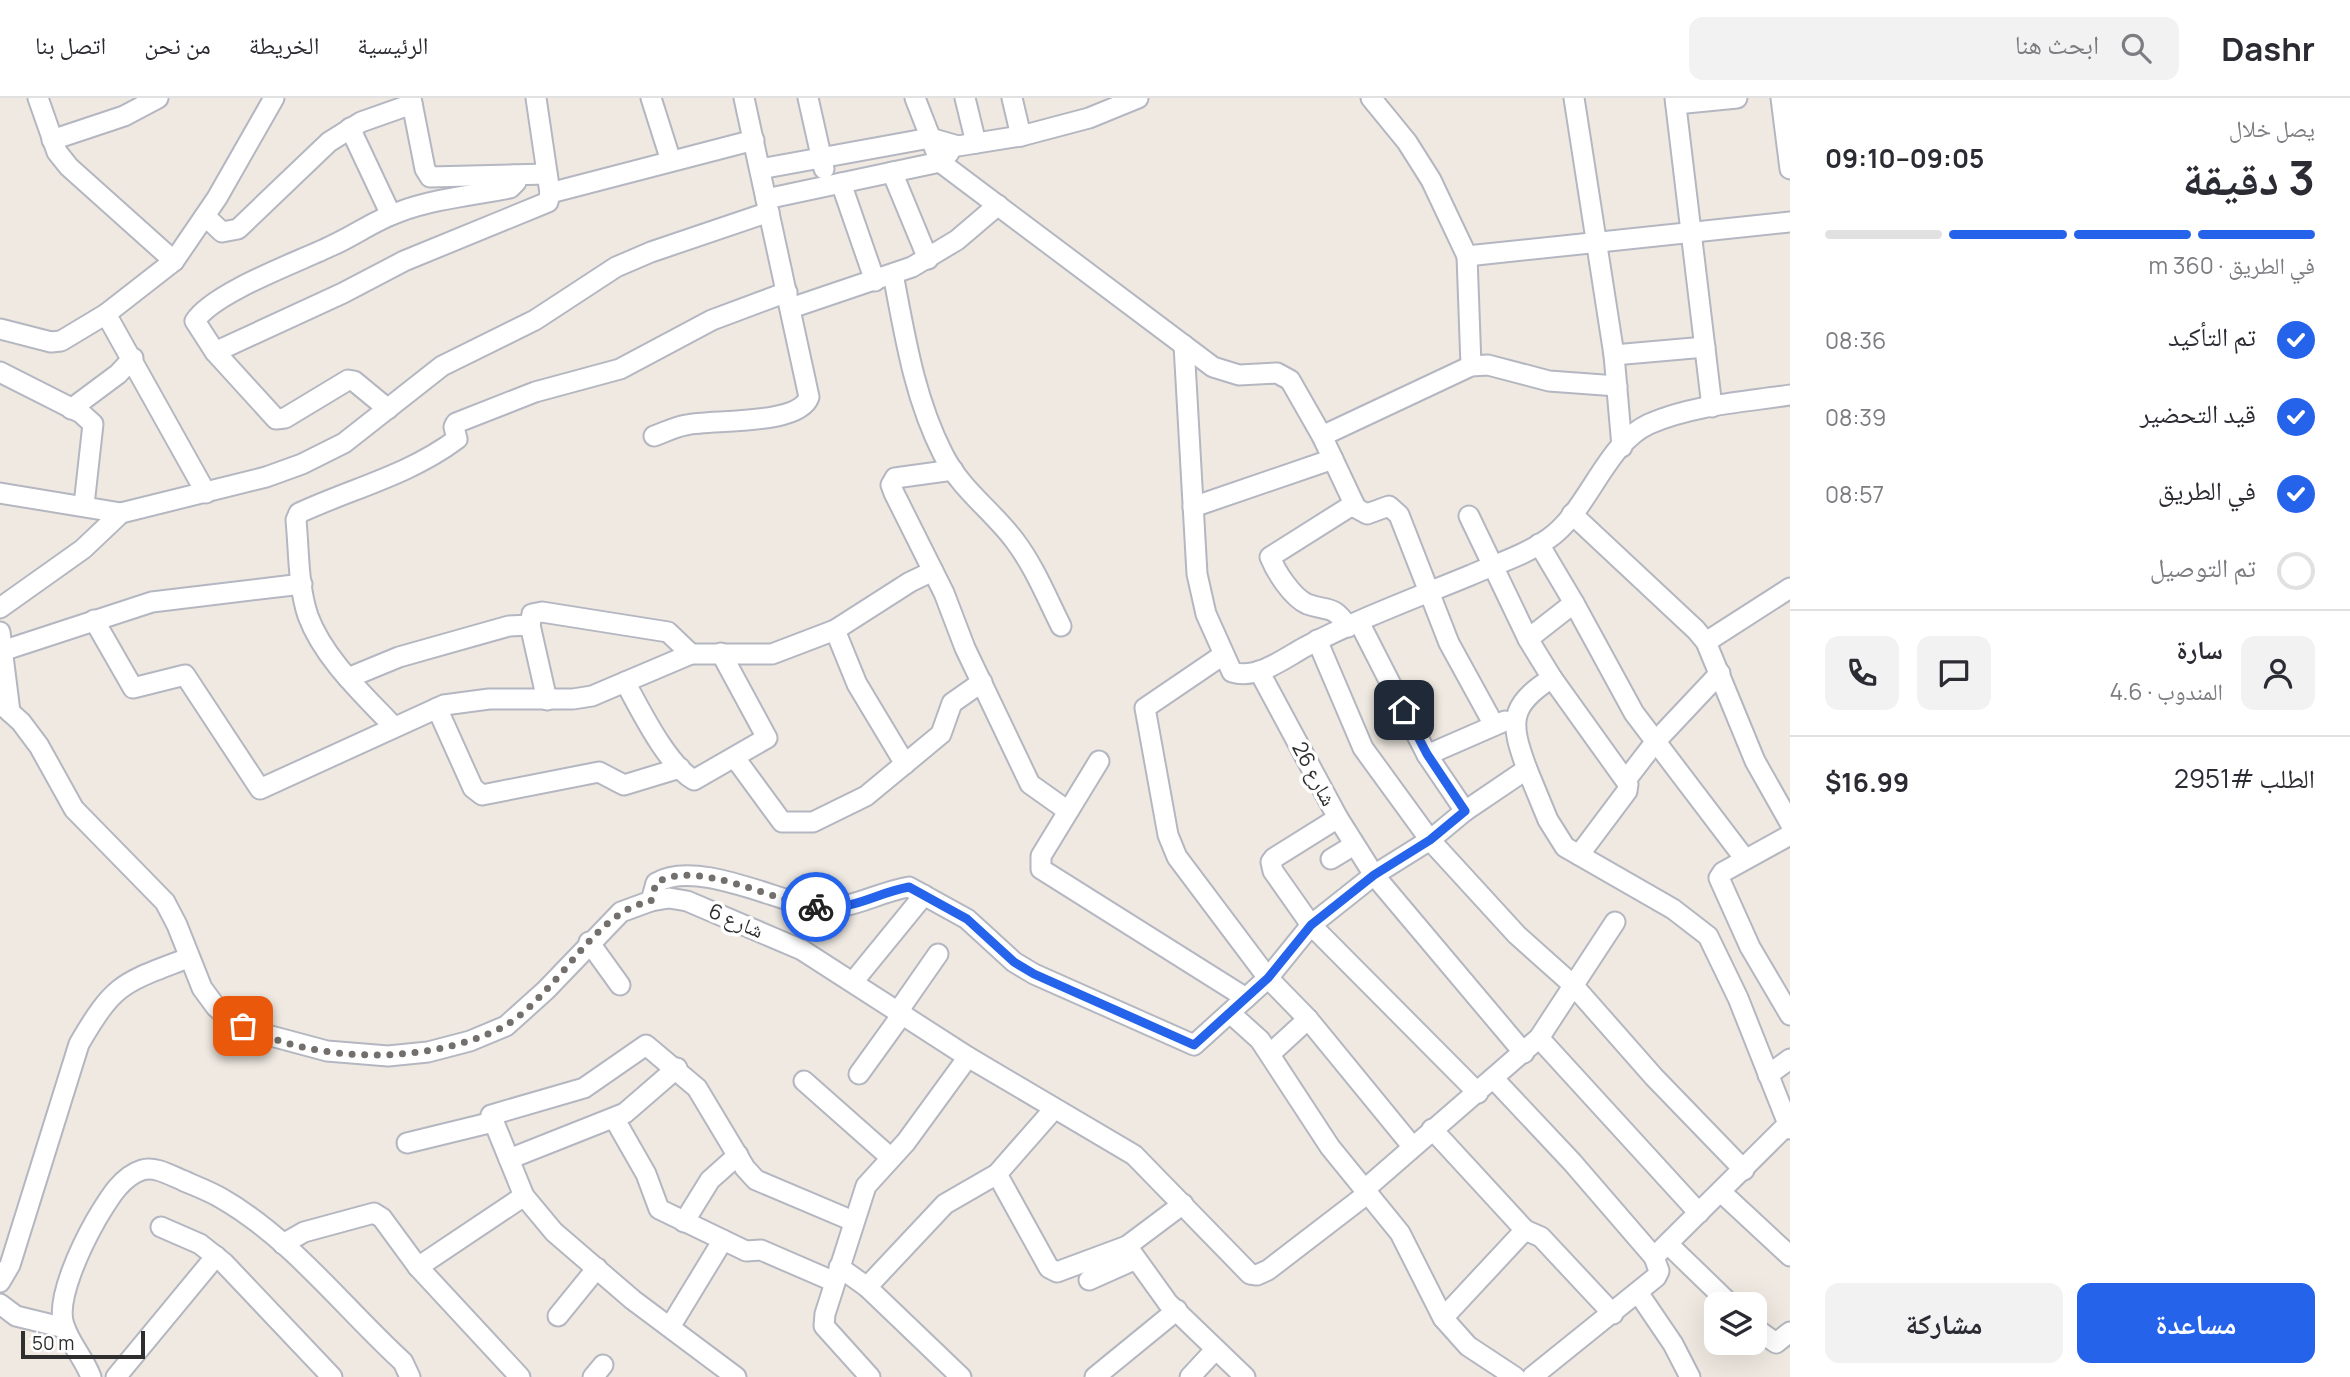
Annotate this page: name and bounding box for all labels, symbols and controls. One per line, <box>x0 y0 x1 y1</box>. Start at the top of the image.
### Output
search box <box>1689 17 2179 80</box>
text: ابحث هنا <box>2015 26 2099 62</box>
text: Dashr <box>2221 26 2315 71</box>
text: اتصل بنا <box>35 28 106 61</box>
text: من نحن <box>144 28 211 61</box>
text: الخريطة <box>249 28 319 61</box>
text: الرئيسية <box>357 28 429 61</box>
icon: search <box>2117 29 2155 67</box>
text: يصل خلال <box>2229 112 2315 144</box>
text: 09:05–09:10 <box>1825 140 1984 176</box>
text: 3 دقيقة <box>2182 146 2315 209</box>
text: في الطريق · 360 m <box>2149 249 2315 281</box>
text: تم التأكيد <box>2168 318 2256 354</box>
icon: check <box>2277 321 2315 359</box>
text: 08:36 <box>1825 324 1886 356</box>
text: قيد التحضير <box>2140 395 2256 431</box>
icon: check <box>2277 398 2315 436</box>
text: 08:39 <box>1825 401 1886 433</box>
text: في الطريق <box>2158 472 2256 508</box>
icon: check <box>2277 475 2315 513</box>
text: 08:57 <box>1825 478 1884 510</box>
text: تم التوصيل <box>2150 549 2256 585</box>
text: سارة <box>2176 631 2223 667</box>
button: phone <box>1825 636 1899 710</box>
button: chat <box>1917 636 1991 710</box>
button: person <box>2241 636 2315 710</box>
text: المندوب · 4.6 <box>2109 675 2223 707</box>
pin <box>1374 680 1434 740</box>
icon: home <box>1385 691 1423 729</box>
street label: شارع 26 <box>1286 736 1343 811</box>
text: الطلب #2951 <box>2174 760 2315 796</box>
text: $16.99 <box>1825 764 1909 800</box>
courier <box>781 872 851 942</box>
icon: bike <box>797 888 835 926</box>
street label: شارع 6 <box>705 896 768 944</box>
pin <box>213 996 273 1056</box>
icon: bag <box>224 1007 262 1045</box>
button: مشاركة <box>1825 1283 2063 1363</box>
button: مساعدة <box>2077 1283 2315 1363</box>
map controls <box>1704 1292 1767 1355</box>
button: layers <box>1704 1292 1767 1355</box>
scale bar <box>21 1328 145 1360</box>
text: 50 m <box>32 1330 74 1356</box>

